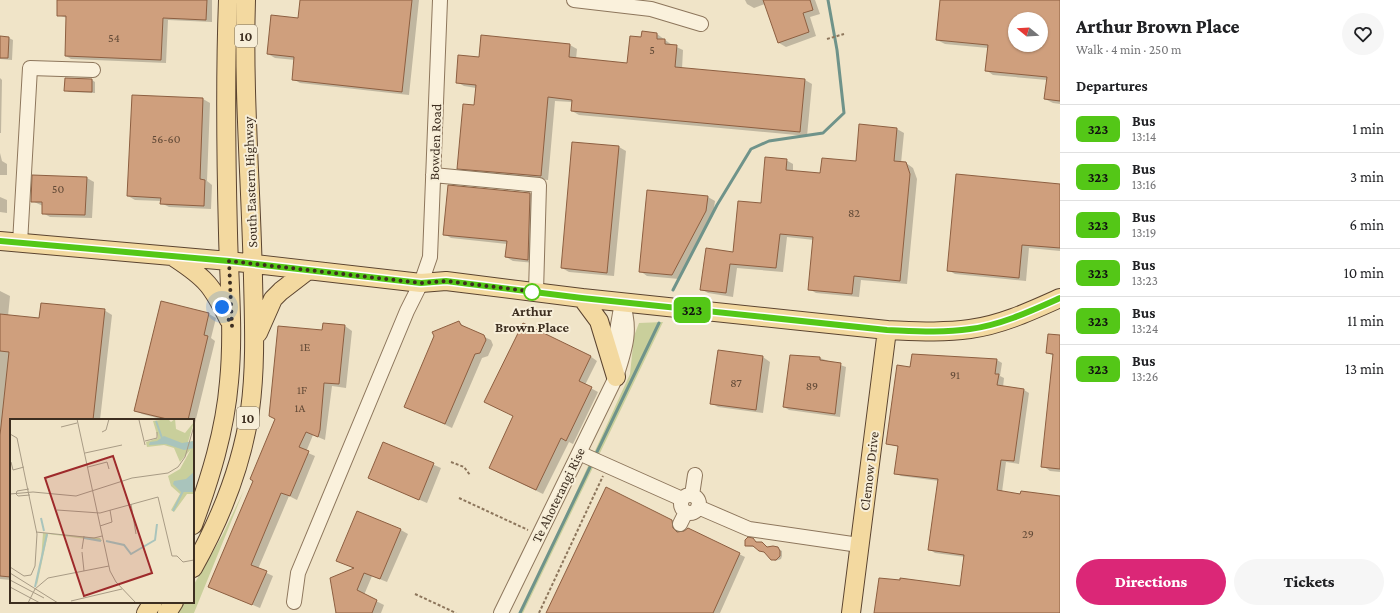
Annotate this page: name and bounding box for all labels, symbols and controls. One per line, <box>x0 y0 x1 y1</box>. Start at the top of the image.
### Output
north arrow <box>1008 12 1048 52</box>
map controls <box>1008 12 1048 52</box>
button: heart <box>1342 13 1384 55</box>
text: Arthur Brown Place <box>1076 16 1240 37</box>
road number: 10 <box>235 25 257 47</box>
house number: 54 <box>108 31 120 45</box>
text: Walk · 4 min · 250 m <box>1076 42 1181 57</box>
house number: 5 <box>649 43 655 57</box>
text: Departures <box>1076 78 1148 94</box>
street label: Bowden Road <box>426 103 444 181</box>
text: Bus <box>1132 113 1155 129</box>
street label: South Eastern Highway <box>240 116 260 248</box>
text: 323 <box>1088 121 1108 137</box>
text: 1 min <box>1352 121 1384 137</box>
text: 13:14 <box>1132 129 1156 144</box>
house number: 56-60 <box>151 132 181 146</box>
text: Bus <box>1132 161 1155 177</box>
text: 323 <box>1088 169 1108 185</box>
text: 3 min <box>1350 169 1384 185</box>
text: 13:16 <box>1132 177 1156 192</box>
house number: 50 <box>52 182 64 196</box>
house number: 82 <box>848 206 860 220</box>
text: Bus <box>1132 209 1155 225</box>
text: 323 <box>1088 217 1108 233</box>
text: 6 min <box>1350 217 1384 233</box>
text: 13:19 <box>1132 225 1156 240</box>
text: Bus <box>1132 257 1155 273</box>
text: 323 <box>1088 265 1108 281</box>
text: 10 min <box>1344 265 1384 281</box>
text: 13:23 <box>1132 273 1158 288</box>
marker: Arthur Brown Place <box>523 283 541 301</box>
your location <box>212 297 232 317</box>
line badge: 323 <box>669 297 715 323</box>
text: 323 <box>682 302 702 318</box>
place label: Arthur Brown Place <box>495 303 569 335</box>
text: Bus <box>1132 305 1155 321</box>
text: 323 <box>1088 313 1108 329</box>
text: 11 min <box>1347 313 1384 329</box>
text: 13:24 <box>1132 321 1158 336</box>
house number: 1E <box>300 340 311 354</box>
text: Bus <box>1132 353 1155 369</box>
text: 323 <box>1088 361 1108 377</box>
text: 13 min <box>1345 361 1384 377</box>
house number: 91 <box>950 368 960 382</box>
text: 13:26 <box>1132 369 1158 384</box>
house number: 87 <box>730 376 742 390</box>
house number: 89 <box>806 379 818 393</box>
house number: 1F <box>297 383 307 397</box>
house number: 1A <box>295 401 306 415</box>
road number: 10 <box>237 407 259 429</box>
inset map <box>10 419 194 603</box>
street label: Clemow Drive <box>856 431 882 511</box>
street label: Te Ahoterangi Rise <box>528 445 588 545</box>
house number: 29 <box>1022 527 1034 541</box>
button: Directions <box>1076 559 1226 605</box>
button: Tickets <box>1234 559 1384 605</box>

